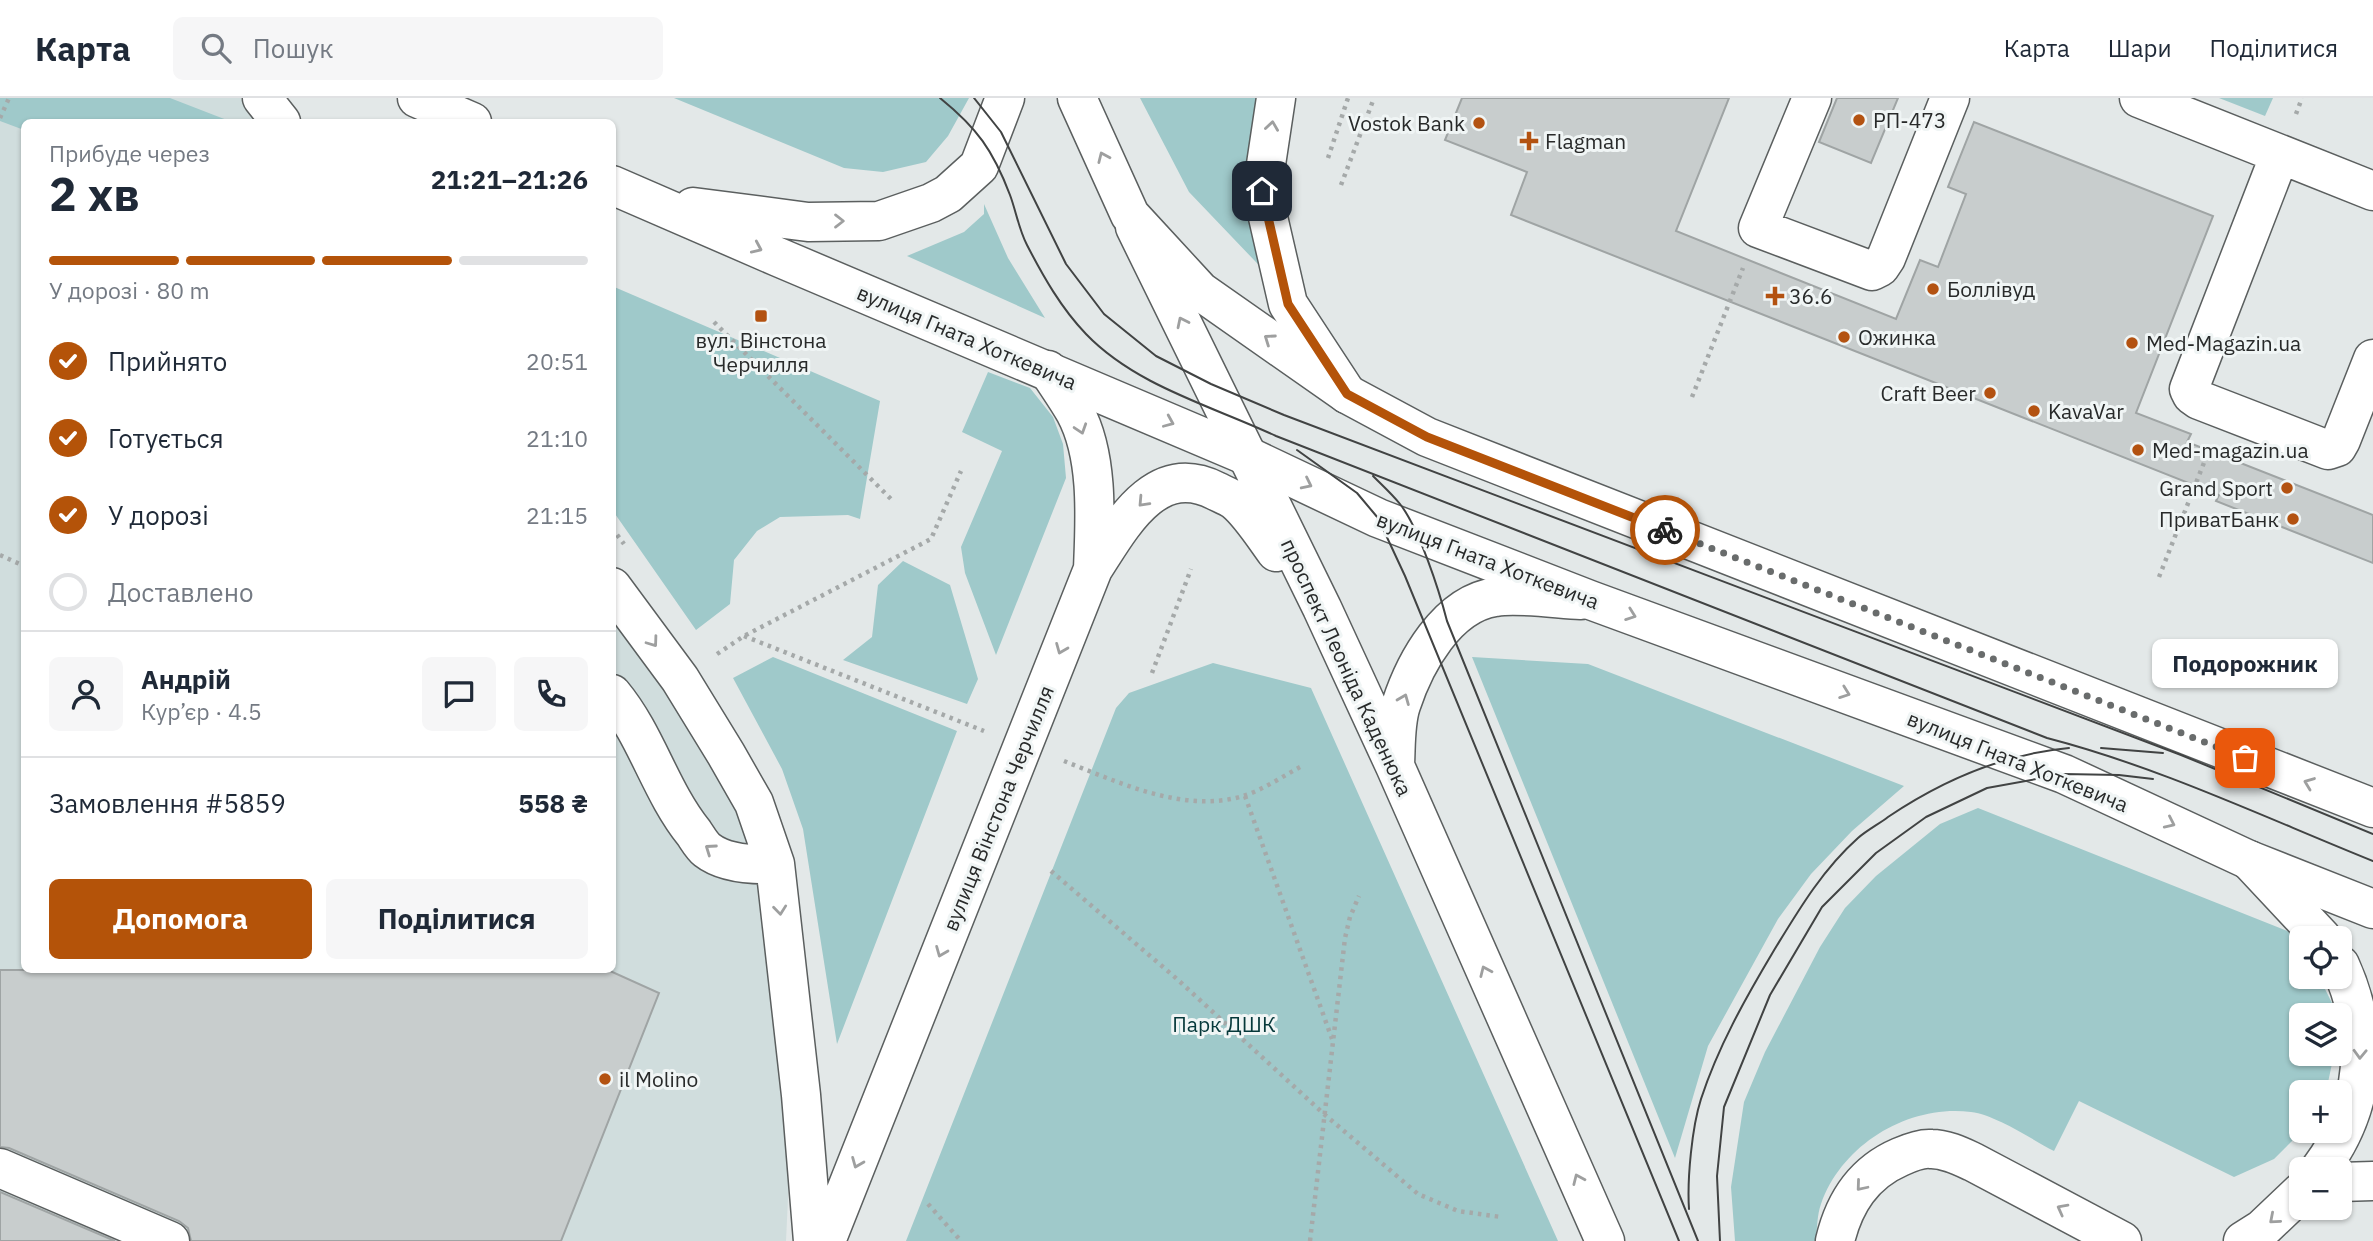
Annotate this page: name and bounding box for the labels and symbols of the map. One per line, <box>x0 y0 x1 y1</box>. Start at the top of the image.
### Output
place label: РП-473 <box>1873 106 1946 134</box>
place label: Vostok Bank <box>1348 109 1465 137</box>
marker: РП-473 <box>1851 112 1867 128</box>
marker: Vostok Bank <box>1471 115 1487 131</box>
one-way arrow <box>1264 120 1279 132</box>
place label: Flagman <box>1545 127 1626 155</box>
marker: Flagman <box>1519 131 1539 151</box>
one-way arrow <box>1097 151 1111 164</box>
pin <box>1232 161 1292 221</box>
one-way arrow <box>834 213 844 229</box>
one-way arrow <box>749 240 762 254</box>
place label: Боллівуд <box>1947 275 2035 303</box>
street label: вулиця Гната Хоткевича <box>853 278 1081 396</box>
marker: Боллівуд <box>1925 281 1941 297</box>
place label: 36.6 <box>1789 282 1833 310</box>
marker: 36.6 <box>1767 288 1783 304</box>
marker: вул. Вінстона Черчилля <box>753 308 769 324</box>
one-way arrow <box>1176 317 1190 329</box>
place label: Ожинка <box>1858 323 1936 351</box>
place label: вул. Вінстона Черчилля <box>695 326 827 378</box>
marker: Ожинка <box>1836 329 1852 345</box>
place label: Med-Magazin.ua <box>2146 329 2301 357</box>
one-way arrow <box>1264 335 1277 347</box>
marker: Med-Magazin.ua <box>2124 335 2140 351</box>
place label: Craft Beer <box>1881 379 1976 407</box>
marker: Craft Beer <box>1982 385 1998 401</box>
place label: KavaVar <box>2048 397 2124 425</box>
marker: KavaVar <box>2026 403 2042 419</box>
one-way arrow <box>1162 414 1175 428</box>
one-way arrow <box>1073 423 1087 435</box>
place label: Med-magazin.ua <box>2152 436 2309 464</box>
marker: Med-magazin.ua <box>2130 442 2146 458</box>
place label: Grand Sport <box>2159 474 2273 502</box>
one-way arrow <box>1300 476 1312 490</box>
marker: Grand Sport <box>2279 480 2295 496</box>
one-way arrow <box>1139 494 1152 507</box>
courier <box>1630 495 1700 565</box>
street label: вулиця Гната Хоткевича <box>1373 505 1603 615</box>
place label: ПриватБанк <box>2159 505 2279 533</box>
marker: ПриватБанк <box>2285 511 2301 527</box>
street label: проспект Леоніда Каденюка <box>1275 534 1419 800</box>
one-way arrow <box>1625 607 1637 621</box>
one-way arrow <box>644 634 657 647</box>
callout: Подорожник <box>2152 639 2338 688</box>
one-way arrow <box>1055 642 1069 654</box>
street label: вулиця Вінстона Черчилля <box>936 681 1060 935</box>
one-way arrow <box>1838 685 1850 699</box>
one-way arrow <box>1396 694 1410 706</box>
street label: вулиця Гната Хоткевича <box>1903 704 2133 818</box>
pin <box>2215 728 2275 788</box>
one-way arrow <box>2304 777 2316 791</box>
one-way arrow <box>2163 815 2175 829</box>
one-way arrow <box>706 845 718 857</box>
one-way arrow <box>772 904 787 916</box>
one-way arrow <box>935 945 949 957</box>
one-way arrow <box>1479 965 1493 978</box>
park label: Парк ДШК <box>1172 1010 1276 1038</box>
one-way arrow <box>2353 1049 2368 1060</box>
place label: il Molino <box>619 1065 698 1093</box>
marker: il Molino <box>597 1071 613 1087</box>
one-way arrow <box>852 1157 866 1169</box>
one-way arrow <box>1572 1173 1586 1186</box>
one-way arrow <box>1857 1178 1869 1191</box>
one-way arrow <box>2057 1204 2069 1217</box>
one-way arrow <box>2269 1211 2282 1223</box>

